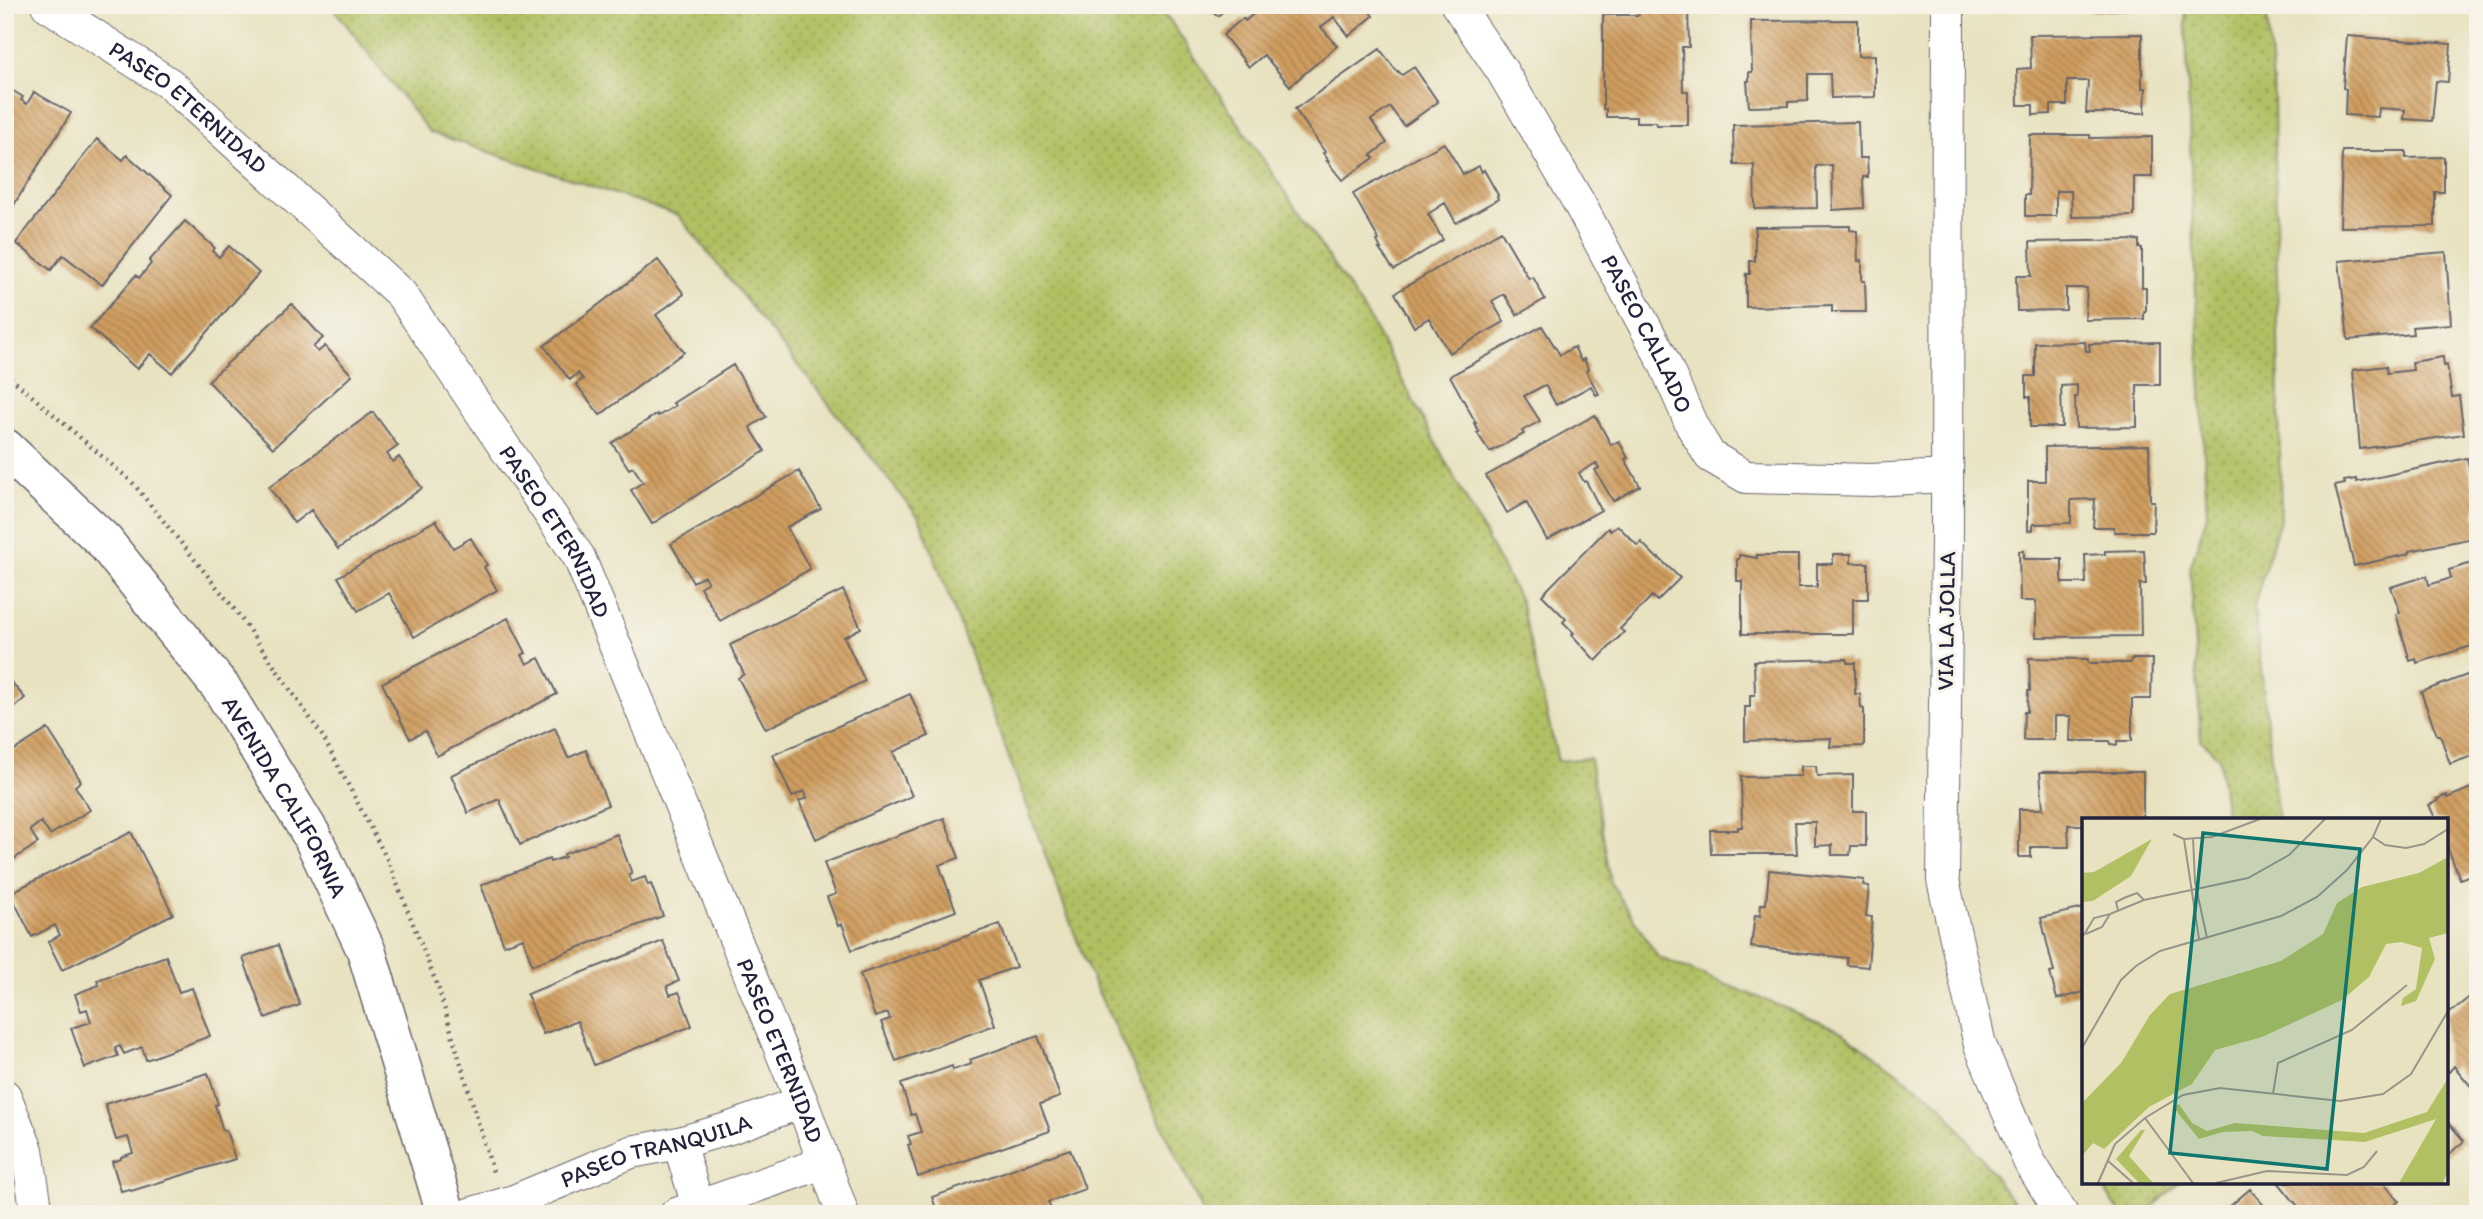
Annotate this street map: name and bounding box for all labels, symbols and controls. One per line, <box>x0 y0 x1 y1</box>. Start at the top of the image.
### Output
street label: PASEO ETERNIDAD <box>104 35 273 180</box>
street label: PASEO CALLADO <box>1595 250 1698 417</box>
street label: PASEO ETERNIDAD <box>493 440 616 622</box>
street label: VIA LA JOLLA <box>1931 551 1961 691</box>
street label: AVENIDA CALIFORNIA <box>216 691 353 902</box>
inset map <box>2082 818 2448 1184</box>
street label: PASEO ETERNIDAD <box>731 954 830 1147</box>
street label: PASEO TRANQUILA <box>556 1107 755 1194</box>

